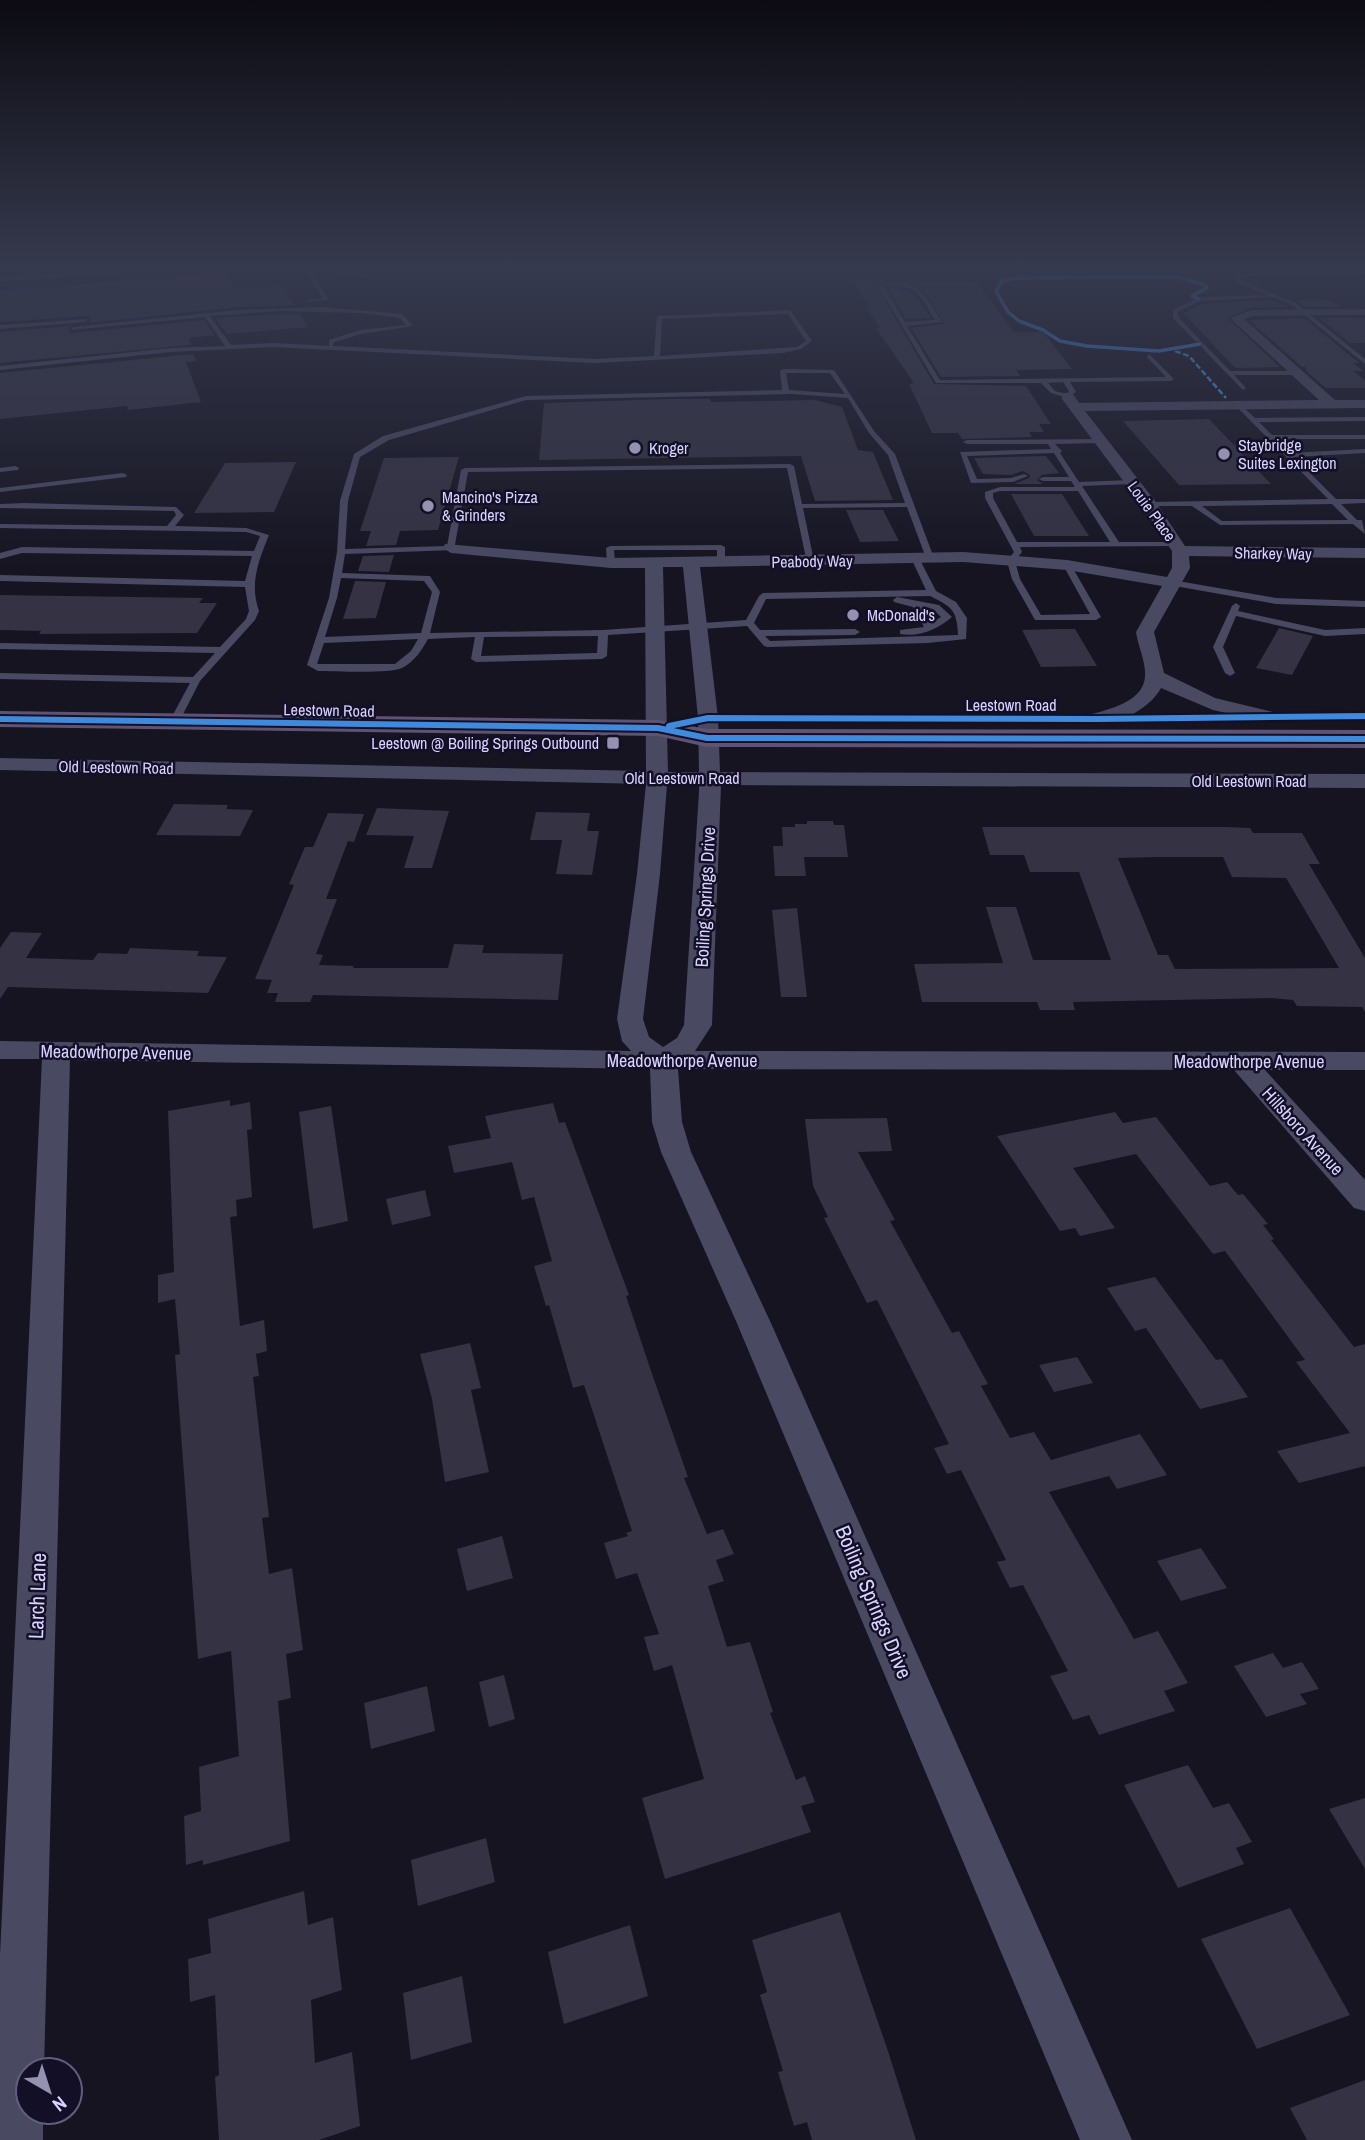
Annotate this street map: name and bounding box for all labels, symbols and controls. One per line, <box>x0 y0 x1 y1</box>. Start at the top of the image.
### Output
place label: Staybridge Suites Lexington <box>1238 434 1336 474</box>
place label: Kroger <box>649 437 689 459</box>
marker: Kroger <box>627 440 643 456</box>
marker: Staybridge Suites Lexington <box>1216 446 1232 462</box>
street label: Louie Place <box>1123 477 1181 545</box>
place label: Mancino's Pizza & Grinders <box>442 486 539 526</box>
marker: Mancino's Pizza & Grinders <box>420 498 436 514</box>
street label: Sharkey Way <box>1234 541 1312 565</box>
street label: Peabody Way <box>771 549 853 573</box>
place label: McDonald's <box>867 604 935 626</box>
marker: McDonald's <box>845 607 861 623</box>
street label: Leestown Road <box>965 694 1057 716</box>
street label: Leestown Road <box>283 698 375 722</box>
place label: Leestown @ Boiling Springs Outbound <box>371 732 599 754</box>
marker: Leestown @ Boiling Springs Outbound <box>605 735 621 751</box>
street label: Old Leestown Road <box>58 755 174 779</box>
street label: Old Leestown Road <box>624 767 740 789</box>
street label: Old Leestown Road <box>1191 770 1307 792</box>
street label: Boiling Springs Drive <box>689 826 721 968</box>
street label: Meadowthorpe Avenue <box>40 1038 192 1066</box>
street label: Meadowthorpe Avenue <box>607 1048 757 1073</box>
street label: Meadowthorpe Avenue <box>1174 1049 1324 1074</box>
street label: Hillsboro Avenue <box>1256 1081 1350 1181</box>
street label: Boiling Springs Drive <box>829 1521 919 1683</box>
street label: Larch Lane <box>21 1552 53 1640</box>
north arrow <box>14 2056 84 2126</box>
text: N <box>47 2091 72 2118</box>

